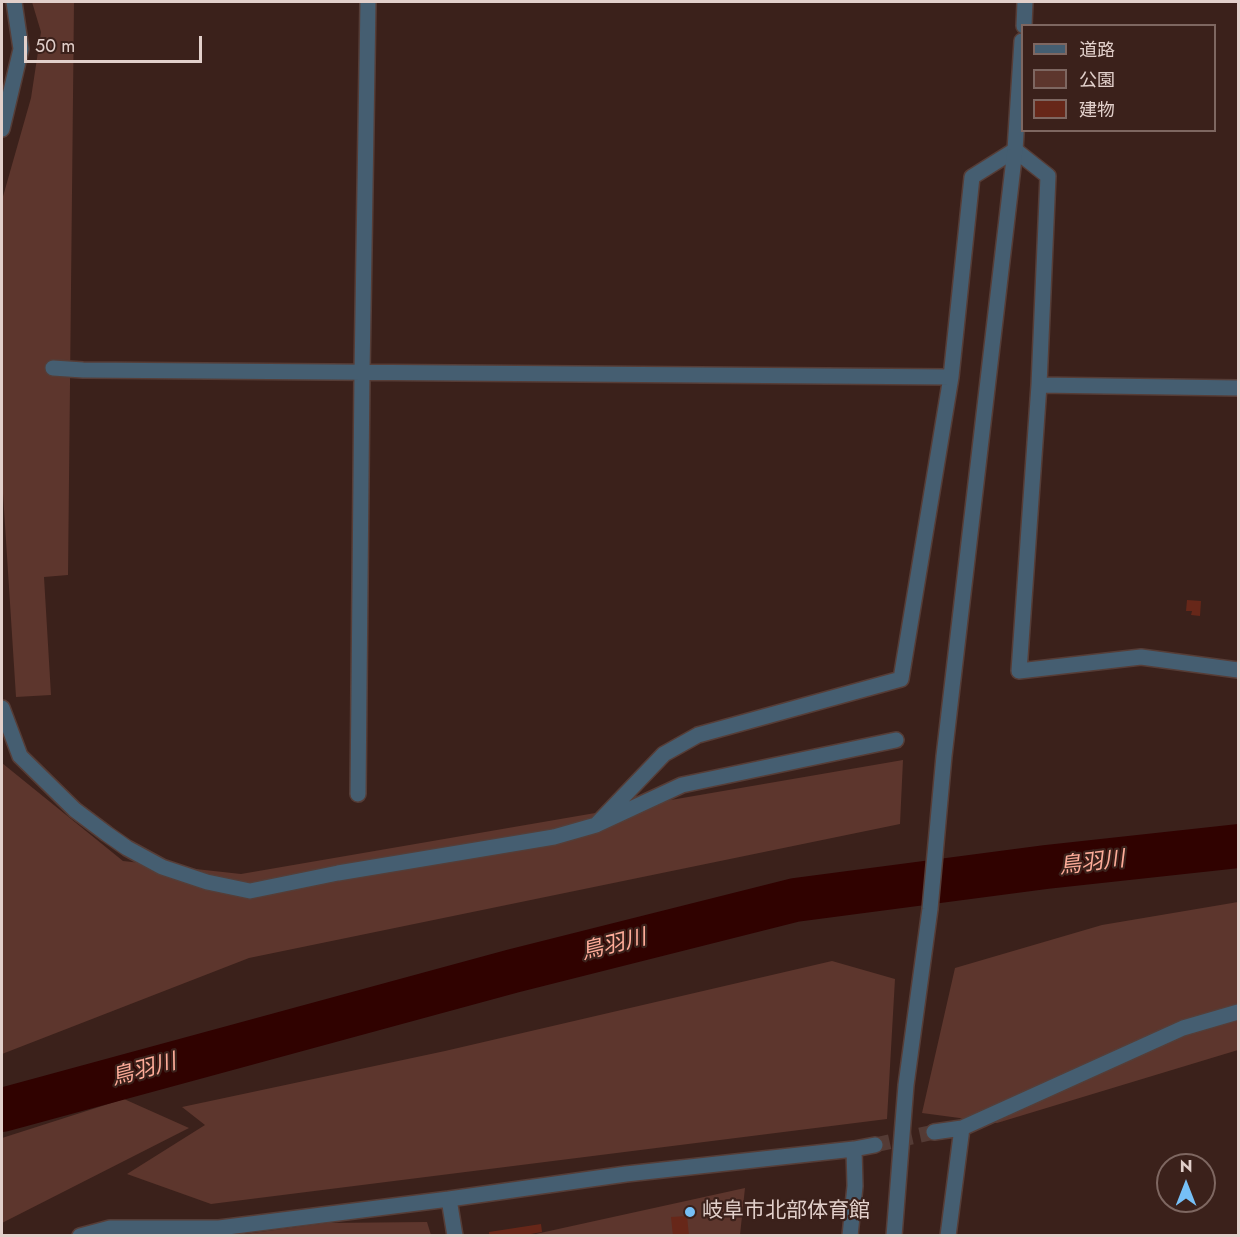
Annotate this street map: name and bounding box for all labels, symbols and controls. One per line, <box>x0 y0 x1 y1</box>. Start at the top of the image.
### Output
scale bar <box>27 24 206 62</box>
legend <box>1021 24 1216 132</box>
text: 50 m <box>35 33 75 59</box>
text: 道路 <box>1079 37 1115 63</box>
text: 公園 <box>1079 67 1115 93</box>
text: 建物 <box>1079 97 1115 123</box>
water label: 鳥羽川 <box>1058 847 1126 881</box>
water label: 鳥羽川 <box>579 925 649 967</box>
water label: 鳥羽川 <box>109 1050 179 1092</box>
north arrow <box>1156 1153 1216 1213</box>
text: N <box>1180 1155 1192 1178</box>
place label: 岐阜市北部体育館 <box>702 1199 870 1225</box>
marker: 岐阜市北部体育館 <box>683 1205 697 1219</box>

